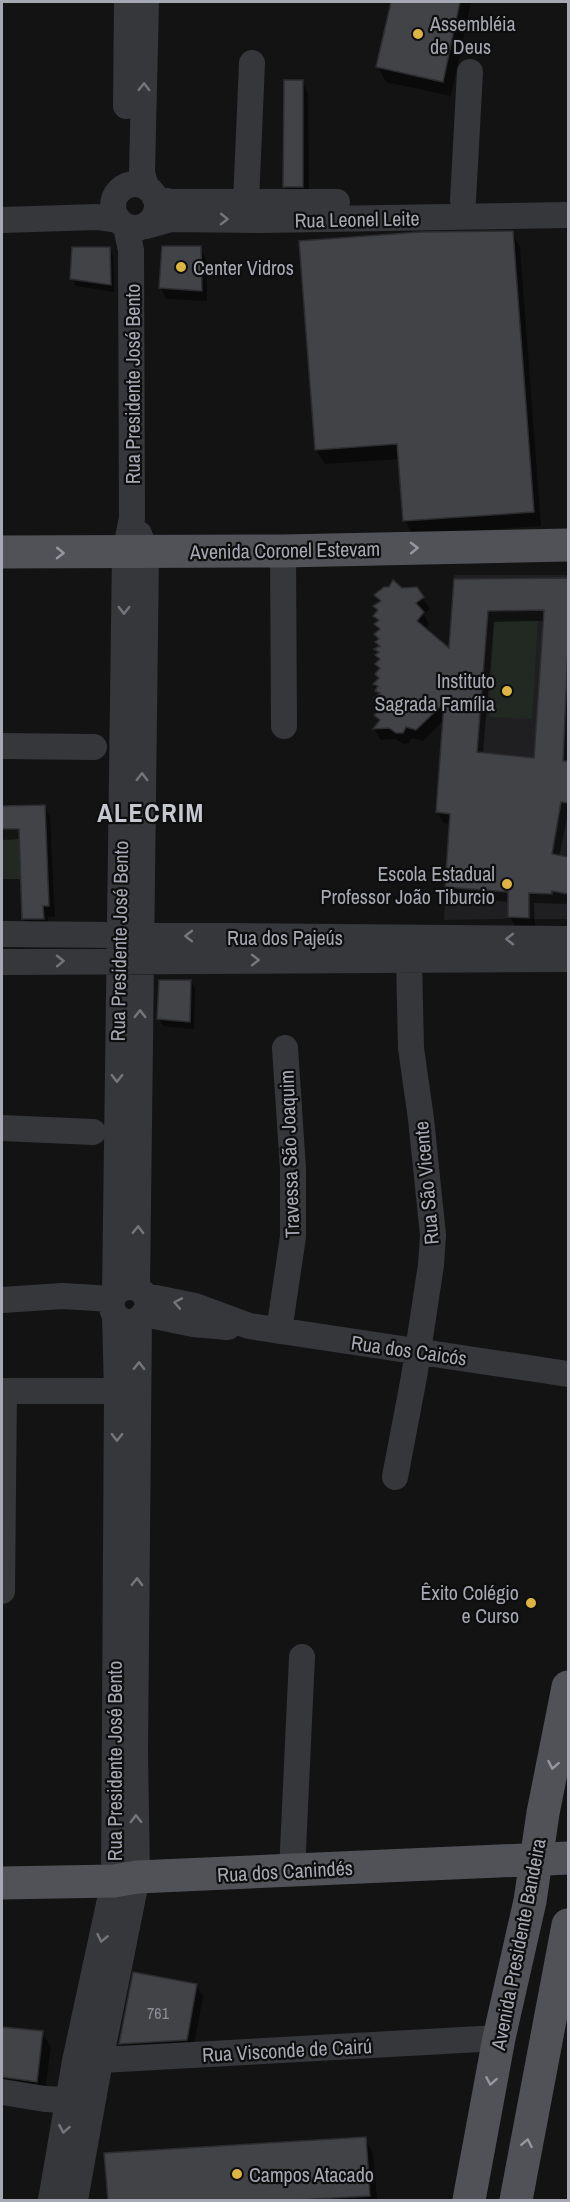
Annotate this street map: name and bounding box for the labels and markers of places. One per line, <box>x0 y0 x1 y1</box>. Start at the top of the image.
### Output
place label: Assembléia de Deus <box>429 10 516 60</box>
marker: Assembléia de Deus <box>411 27 425 41</box>
place label: Center Vidros <box>193 254 294 281</box>
marker: Center Vidros <box>174 260 188 274</box>
place label: Instituto Sagrada Família <box>375 667 495 717</box>
marker: Instituto Sagrada Família <box>500 684 514 698</box>
place label: Escola Estadual Professor João Tiburcio <box>321 860 495 910</box>
marker: Escola Estadual Professor João Tiburcio <box>500 877 514 891</box>
place label: Êxito Colégio e Curso <box>421 1579 519 1629</box>
marker: Êxito Colégio e Curso <box>524 1596 538 1610</box>
place label: Campos Atacado <box>249 2161 374 2188</box>
marker: Campos Atacado <box>230 2167 244 2181</box>

